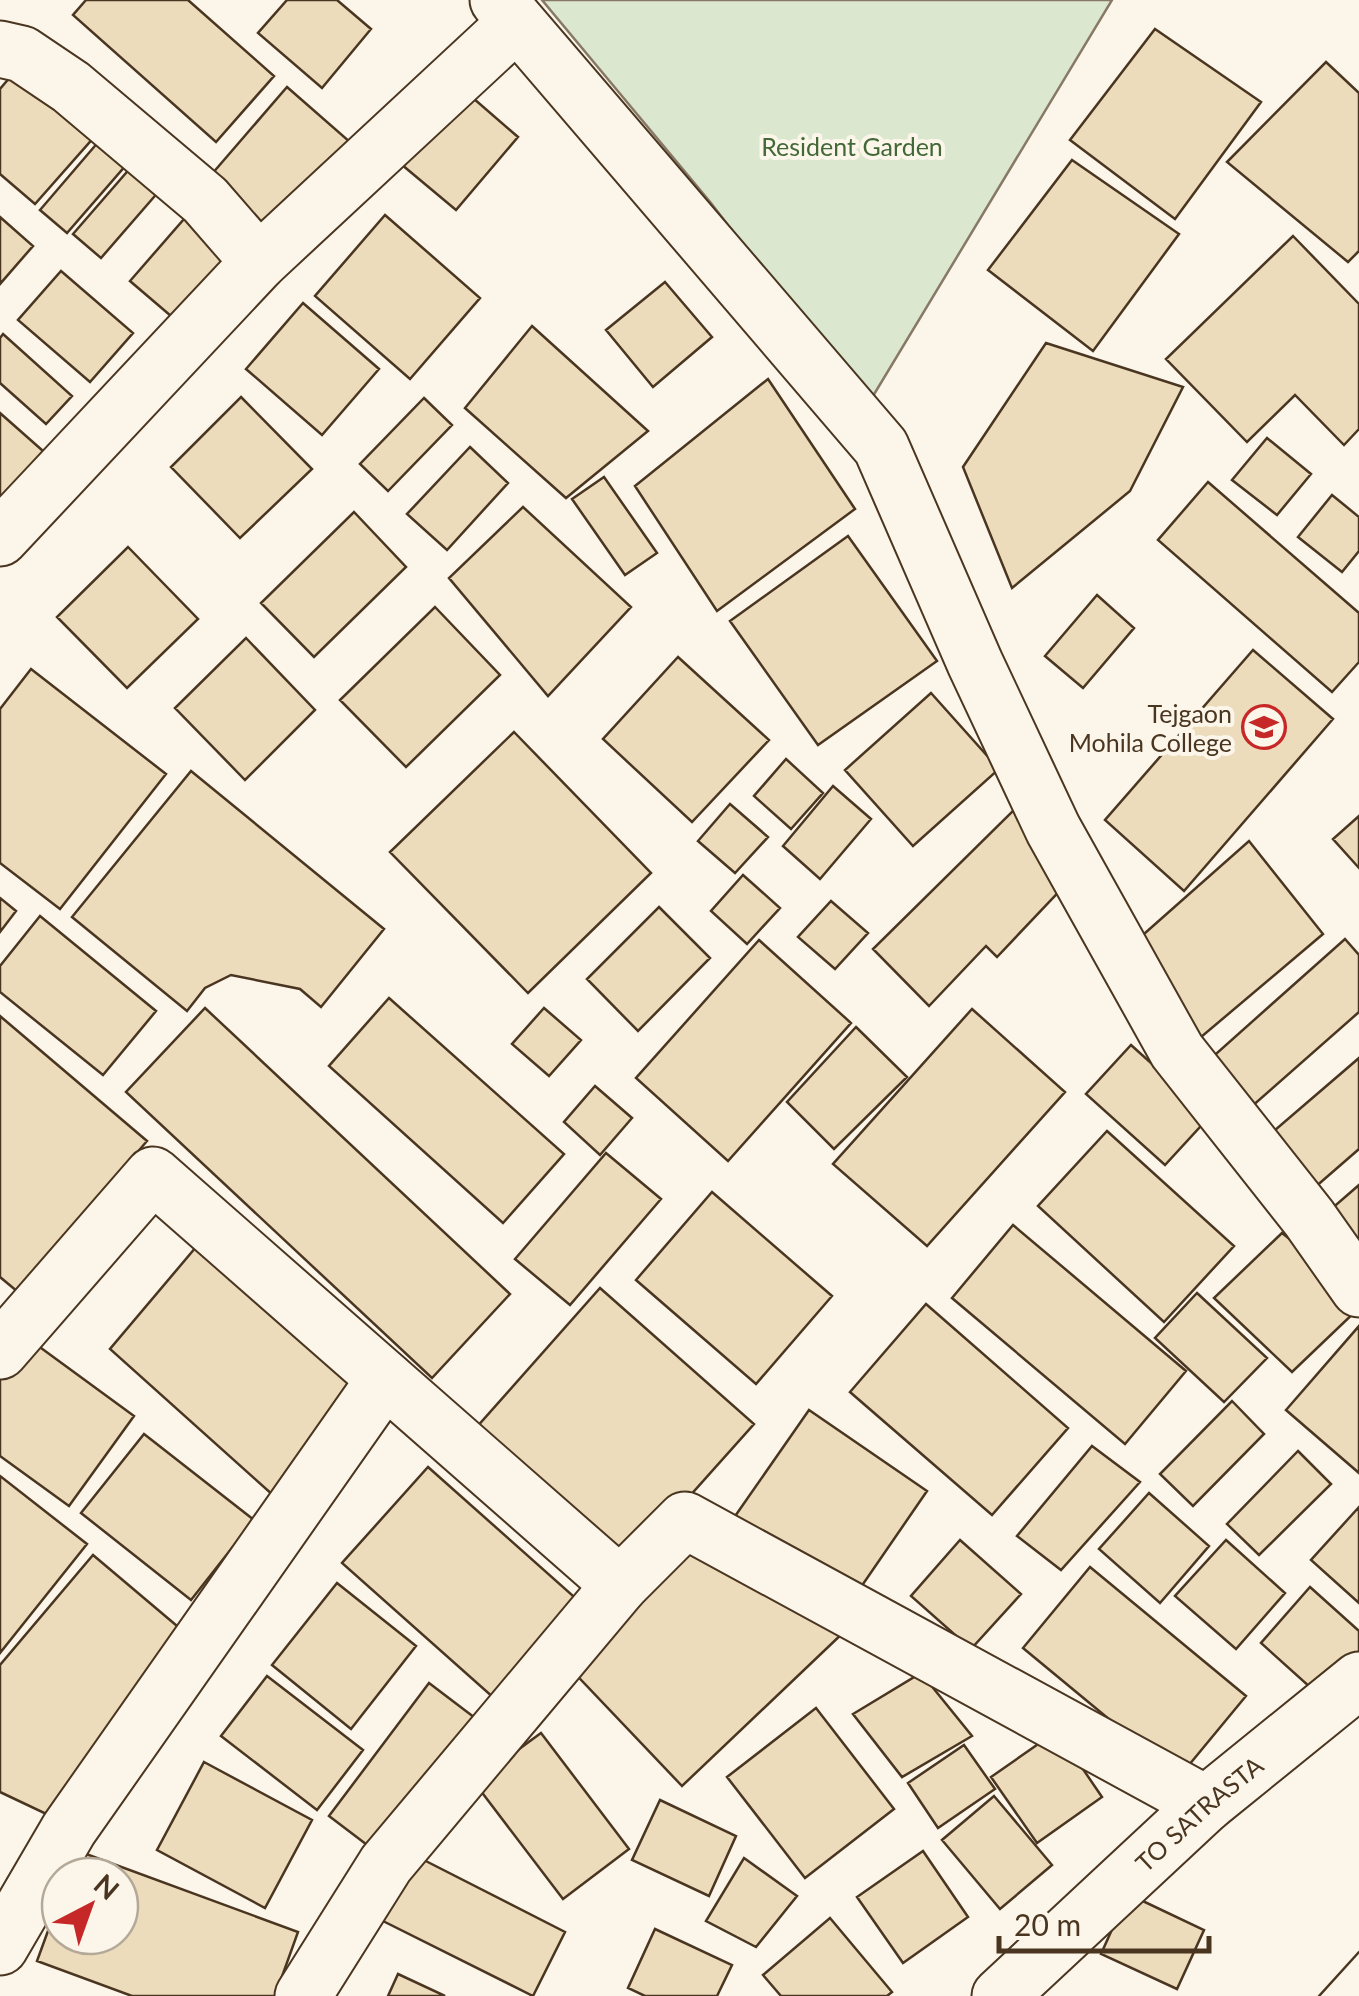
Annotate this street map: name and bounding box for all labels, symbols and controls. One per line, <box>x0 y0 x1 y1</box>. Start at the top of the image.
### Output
park label: Resident Garden <box>761 131 943 161</box>
place label: Tejgaon Mohila College <box>1069 698 1232 757</box>
school or university icon: Tejgaon Mohila College <box>1241 704 1287 750</box>
street label: TO SATRASTA <box>1129 1749 1269 1877</box>
north arrow <box>40 1856 140 1956</box>
text: N <box>88 1866 126 1906</box>
scale bar <box>999 1891 1209 1953</box>
text: 20 m <box>1014 1906 1081 1942</box>

